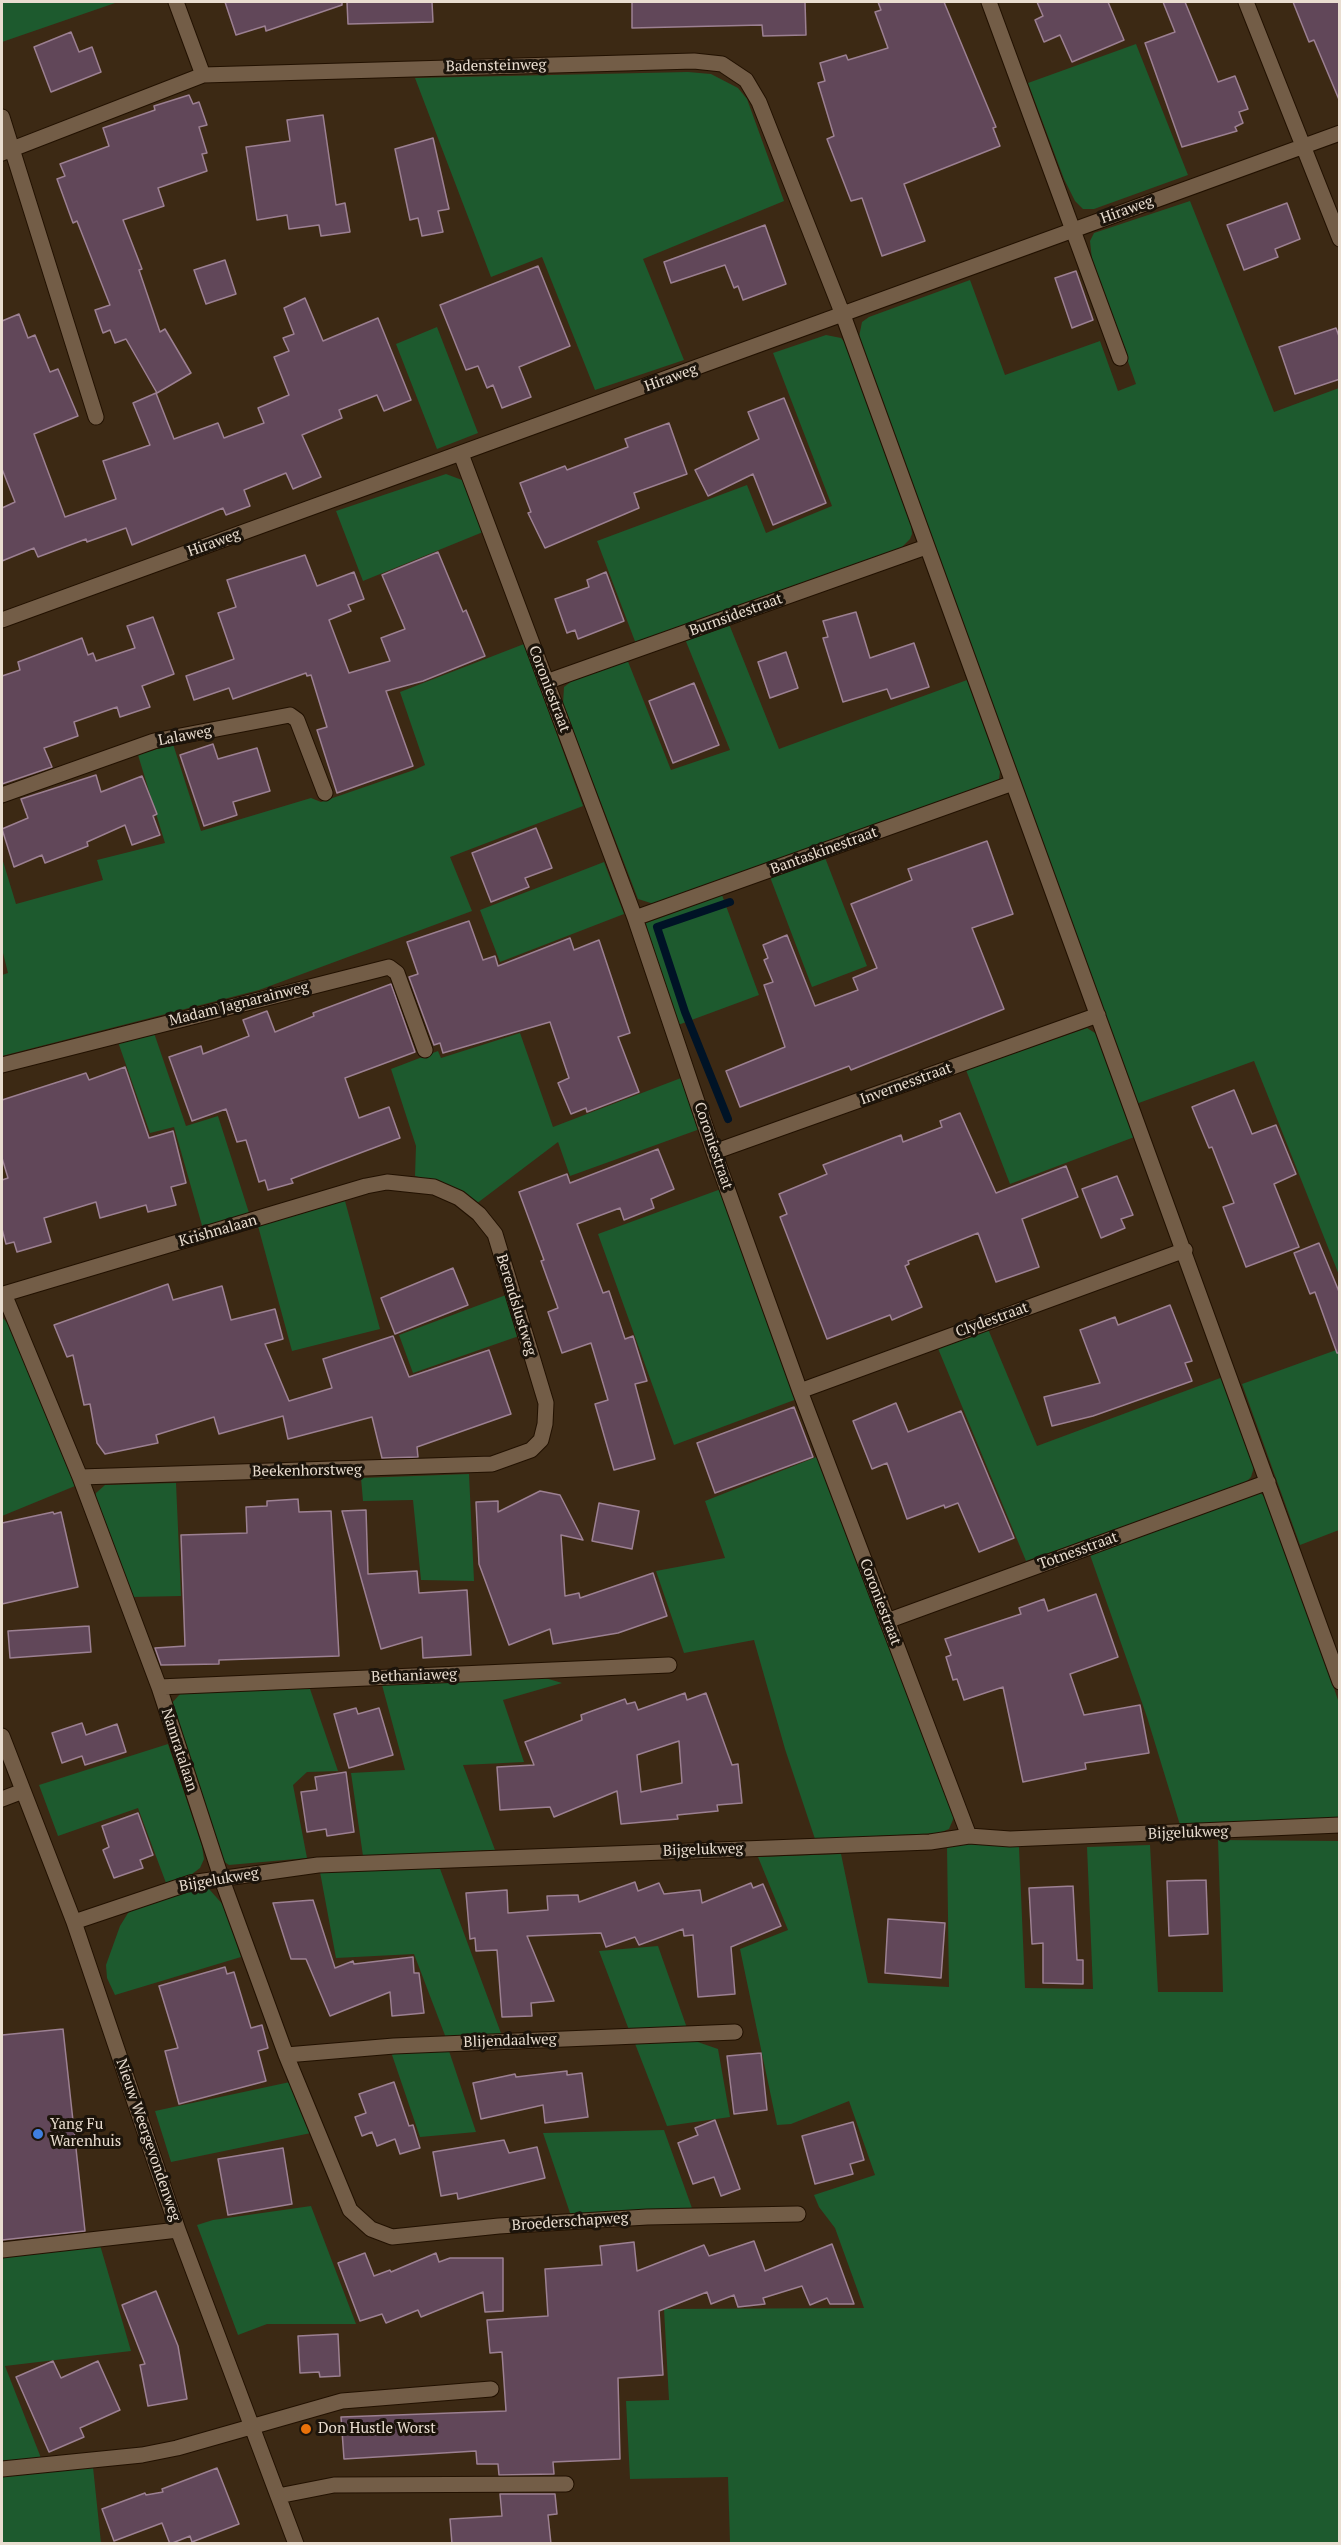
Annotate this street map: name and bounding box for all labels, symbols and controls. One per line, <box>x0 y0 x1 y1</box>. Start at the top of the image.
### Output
street label: Badensteinweg <box>445 56 547 76</box>
street label: Hiraweg <box>1098 192 1156 228</box>
street label: Hiraweg <box>642 360 700 396</box>
street label: Hiraweg <box>185 525 243 561</box>
street label: Burnsidestraat <box>687 590 785 640</box>
street label: Coroniestraat <box>524 643 574 735</box>
street label: Lalaweg <box>157 722 213 750</box>
street label: Bantaskinestraat <box>768 823 880 879</box>
street label: Madam Jagnarainweg <box>167 978 311 1030</box>
street label: Invernesstraat <box>858 1059 954 1109</box>
street label: Coroniestraat <box>690 1100 736 1192</box>
street label: Krishnalaan <box>177 1211 259 1251</box>
street label: Berendslustweg <box>492 1252 540 1358</box>
street label: Clydestraat <box>953 1299 1031 1341</box>
street label: Beekenhorstweg <box>252 1461 362 1481</box>
street label: Totnesstraat <box>1036 1528 1120 1574</box>
street label: Coroniestraat <box>855 1556 905 1648</box>
street label: Bethaniaweg <box>371 1666 457 1686</box>
street label: Namratalaan <box>157 1706 201 1794</box>
street label: Bijgelukweg <box>1147 1823 1229 1843</box>
street label: Bijgelukweg <box>662 1840 744 1860</box>
street label: Bijgelukweg <box>178 1864 260 1896</box>
street label: Blijendaalweg <box>463 2030 557 2052</box>
street label: Nieuw Weergevondenweg <box>112 2056 184 2224</box>
place label: Yang Fu Warenhuis <box>50 2116 121 2151</box>
marker: Yang Fu Warenhuis <box>31 2127 45 2141</box>
street label: Broederschapweg <box>511 2209 629 2235</box>
place label: Don Hustle Worst <box>318 2420 436 2438</box>
marker: Don Hustle Worst <box>299 2422 313 2436</box>

